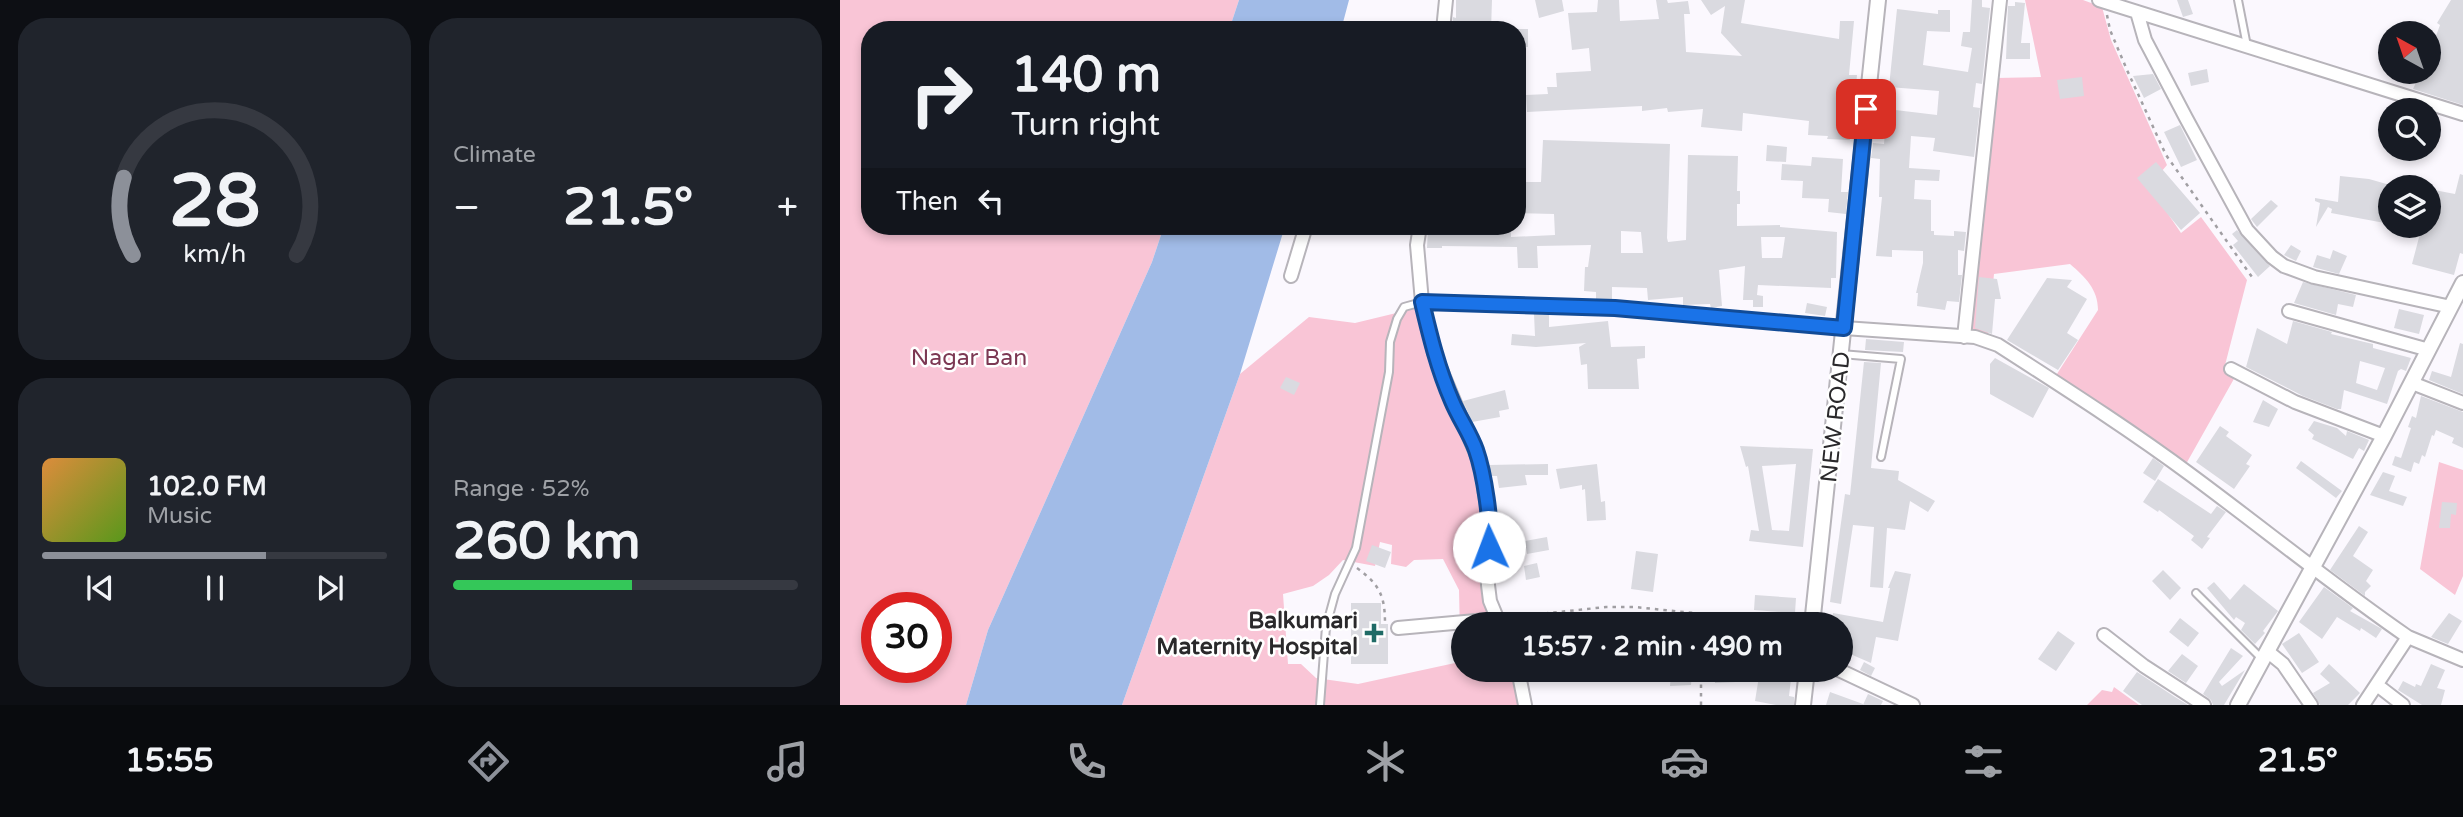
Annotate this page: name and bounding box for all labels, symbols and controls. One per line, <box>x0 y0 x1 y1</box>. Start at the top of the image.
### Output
north arrow <box>2378 21 2441 84</box>
map controls <box>2378 21 2441 238</box>
text: 140 m <box>1011 46 1161 105</box>
icon: right <box>896 49 987 140</box>
pin <box>1836 79 1896 139</box>
icon: arrive <box>1847 90 1885 128</box>
button: search <box>2378 98 2441 161</box>
text: Turn right <box>1011 106 1160 144</box>
text: Climate <box>453 141 536 169</box>
text: 28 <box>169 158 260 246</box>
button: layers <box>2378 175 2441 238</box>
text: 21.5° <box>563 176 693 239</box>
icon: left <box>972 182 1010 220</box>
text: − <box>453 185 480 231</box>
text: + <box>777 185 798 231</box>
text: Then <box>896 186 958 217</box>
text: km/h <box>183 239 246 269</box>
park label: Nagar Ban <box>911 344 1027 372</box>
street label: NEW ROAD <box>1815 350 1857 484</box>
text: 102.0 FM <box>147 471 267 502</box>
text: Range · 52% <box>453 475 589 503</box>
text: Music <box>147 502 212 530</box>
text: 260 km <box>453 510 641 573</box>
position arrow <box>1452 510 1526 584</box>
icon: previous <box>81 569 119 607</box>
icon: pause <box>196 569 234 607</box>
icon: next <box>311 569 349 607</box>
speed limit sign: 30 <box>861 592 952 683</box>
place label: Balkumari Maternity Hospital <box>1156 607 1358 661</box>
marker: Balkumari Maternity Hospital <box>1364 623 1384 643</box>
text: 15:57 · 2 min · 490 m <box>1521 631 1783 662</box>
icon: directions <box>464 737 513 786</box>
icon: music <box>763 737 812 786</box>
icon: phone <box>1062 737 1111 786</box>
icon: climate <box>1361 737 1410 786</box>
icon: car <box>1660 737 1709 786</box>
icon: filters <box>1959 737 2008 786</box>
text: 15:55 <box>125 742 214 780</box>
text: 21.5° <box>2258 742 2338 780</box>

